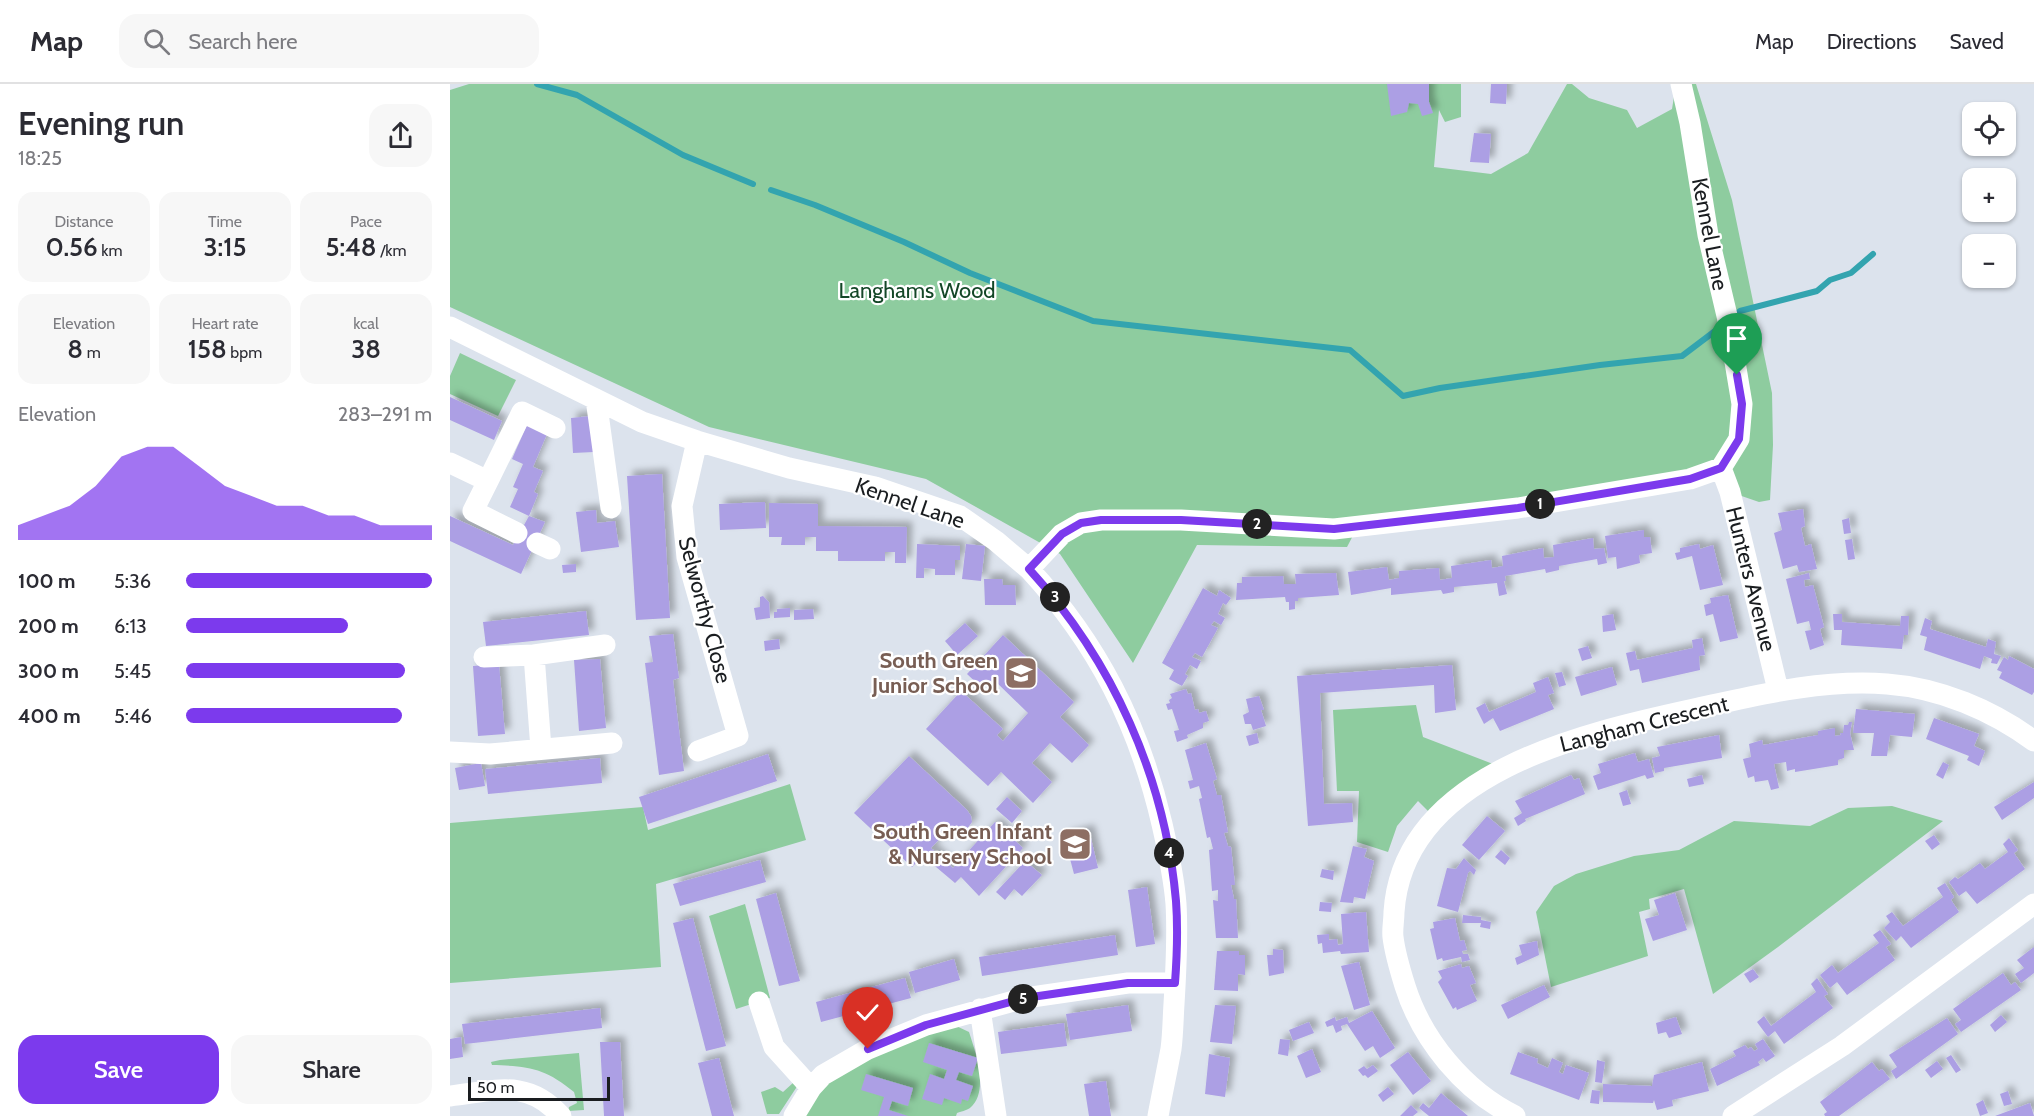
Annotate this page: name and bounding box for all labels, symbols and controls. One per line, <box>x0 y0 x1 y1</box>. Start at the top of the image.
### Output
search box <box>119 14 539 68</box>
text: Map <box>30 24 83 58</box>
icon: search <box>140 25 173 58</box>
text: Search here <box>188 28 297 55</box>
text: Map <box>1755 29 1794 54</box>
text: Directions <box>1827 29 1916 54</box>
text: Saved <box>1949 29 2004 54</box>
map controls <box>1962 102 2016 288</box>
button: locate <box>1962 102 2016 156</box>
text: Evening run <box>18 103 184 143</box>
button: share <box>369 104 432 167</box>
text: 18:25 <box>18 146 62 170</box>
button: + <box>1962 168 2016 222</box>
street label: Kennel Lane <box>1686 175 1734 293</box>
text: Distance <box>55 212 113 231</box>
text: Time <box>208 212 242 231</box>
text: Pace <box>350 212 382 231</box>
text: 0.56 <box>45 231 98 263</box>
text: 3:15 <box>204 231 246 263</box>
text: 5:48 <box>325 231 377 263</box>
button: − <box>1962 234 2016 288</box>
text: km <box>98 241 123 260</box>
text: /km <box>377 241 407 260</box>
park label: Langhams Wood <box>838 277 996 304</box>
pin <box>1711 313 1762 375</box>
text: Elevation <box>53 314 115 333</box>
text: Heart rate <box>192 314 258 333</box>
text: kcal <box>353 314 379 333</box>
icon: arrive <box>1720 322 1753 355</box>
text: 8 <box>67 333 83 365</box>
text: 158 <box>188 333 227 365</box>
text: 38 <box>351 333 381 365</box>
text: m <box>83 343 101 362</box>
text: bpm <box>227 343 262 362</box>
text: Elevation <box>18 402 96 426</box>
text: 283–291 m <box>338 402 432 426</box>
street label: Kennel Lane <box>852 472 968 534</box>
pin: 1 <box>1525 489 1555 519</box>
text: 1 <box>1537 494 1543 513</box>
street label: Hunters Avenue <box>1720 504 1782 654</box>
pin: 2 <box>1242 509 1272 539</box>
text: 2 <box>1253 514 1261 533</box>
street label: Selworthy Close <box>673 534 737 686</box>
text: 100 m <box>18 569 76 593</box>
text: 5:36 <box>114 569 151 593</box>
pin: 3 <box>1040 582 1070 612</box>
text: 3 <box>1051 587 1059 606</box>
text: 200 m <box>18 614 79 638</box>
text: 6:13 <box>114 614 147 638</box>
place label: South Green Junior School <box>871 647 998 699</box>
school or university icon: South Green Junior School <box>1003 655 1039 691</box>
text: 300 m <box>18 659 79 683</box>
text: 5:45 <box>114 659 151 683</box>
street label: Langham Crescent <box>1557 690 1732 758</box>
text: 400 m <box>18 704 81 728</box>
text: 5:46 <box>114 704 152 728</box>
place label: South Green Infant & Nursery School <box>873 818 1052 870</box>
school or university icon: South Green Infant & Nursery School <box>1057 826 1093 862</box>
pin: 4 <box>1154 838 1184 868</box>
text: 4 <box>1164 843 1174 862</box>
pin: 5 <box>1008 984 1038 1014</box>
pin <box>842 987 893 1049</box>
text: 5 <box>1019 989 1027 1008</box>
icon: check <box>851 996 884 1029</box>
button: Save <box>18 1035 219 1104</box>
button: Share <box>231 1035 432 1104</box>
scale bar <box>468 1074 610 1102</box>
text: 50 m <box>477 1078 514 1097</box>

